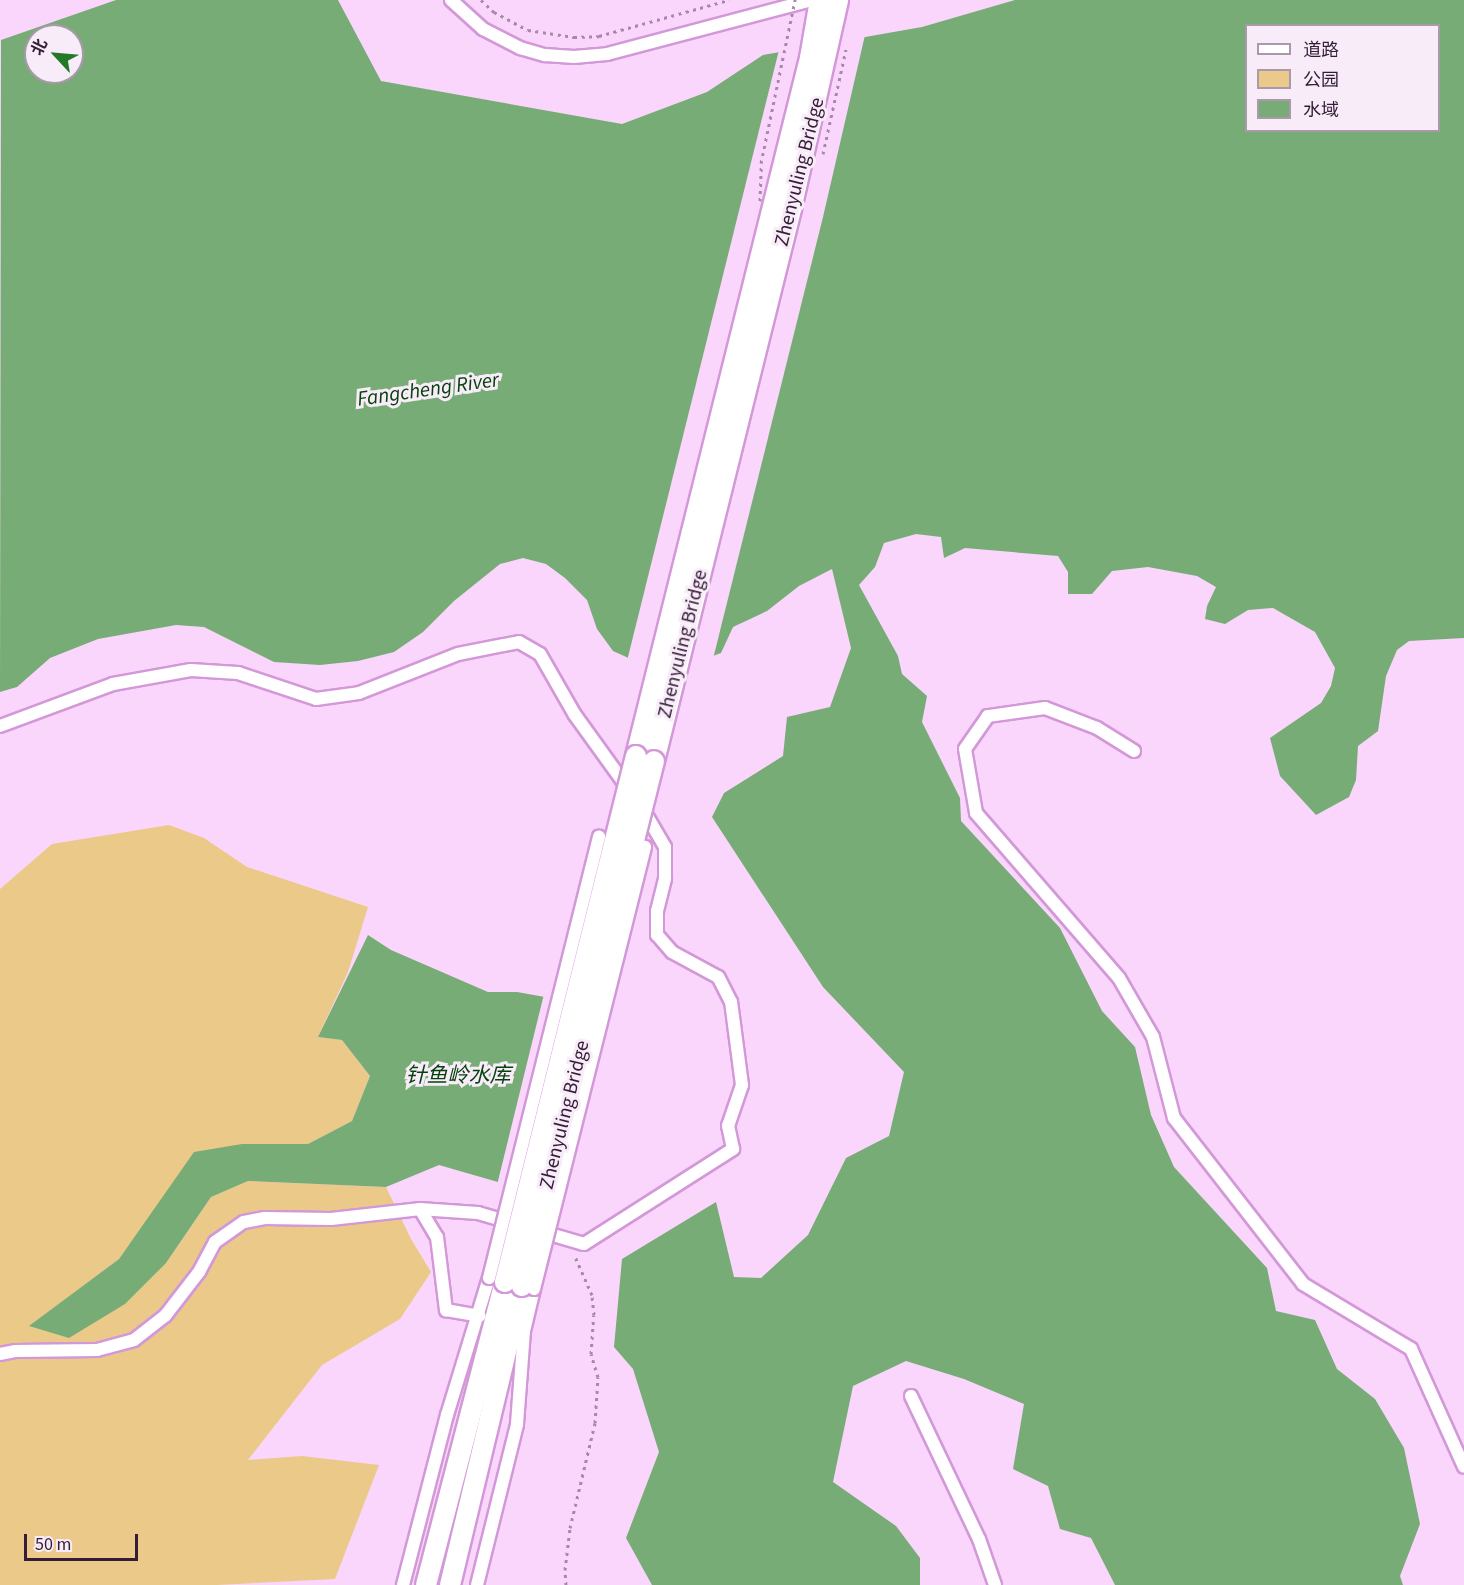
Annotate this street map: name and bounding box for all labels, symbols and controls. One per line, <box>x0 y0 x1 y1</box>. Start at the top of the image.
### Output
north arrow <box>24 24 84 84</box>
legend <box>1245 24 1440 132</box>
text: 北 <box>26 35 53 59</box>
text: 道路 <box>1303 38 1339 63</box>
text: 公园 <box>1303 68 1339 93</box>
street label: Zhenyuling Bridge <box>770 95 830 249</box>
text: 水域 <box>1303 98 1339 123</box>
water label: Fangcheng River <box>355 367 501 411</box>
street label: Zhenyuling Bridge <box>653 567 713 721</box>
street label: Zhenyuling Bridge <box>535 1038 595 1192</box>
water label: 针鱼岭水库 <box>406 1062 510 1088</box>
scale bar <box>27 1522 141 1560</box>
text: 50 m <box>35 1532 71 1557</box>

